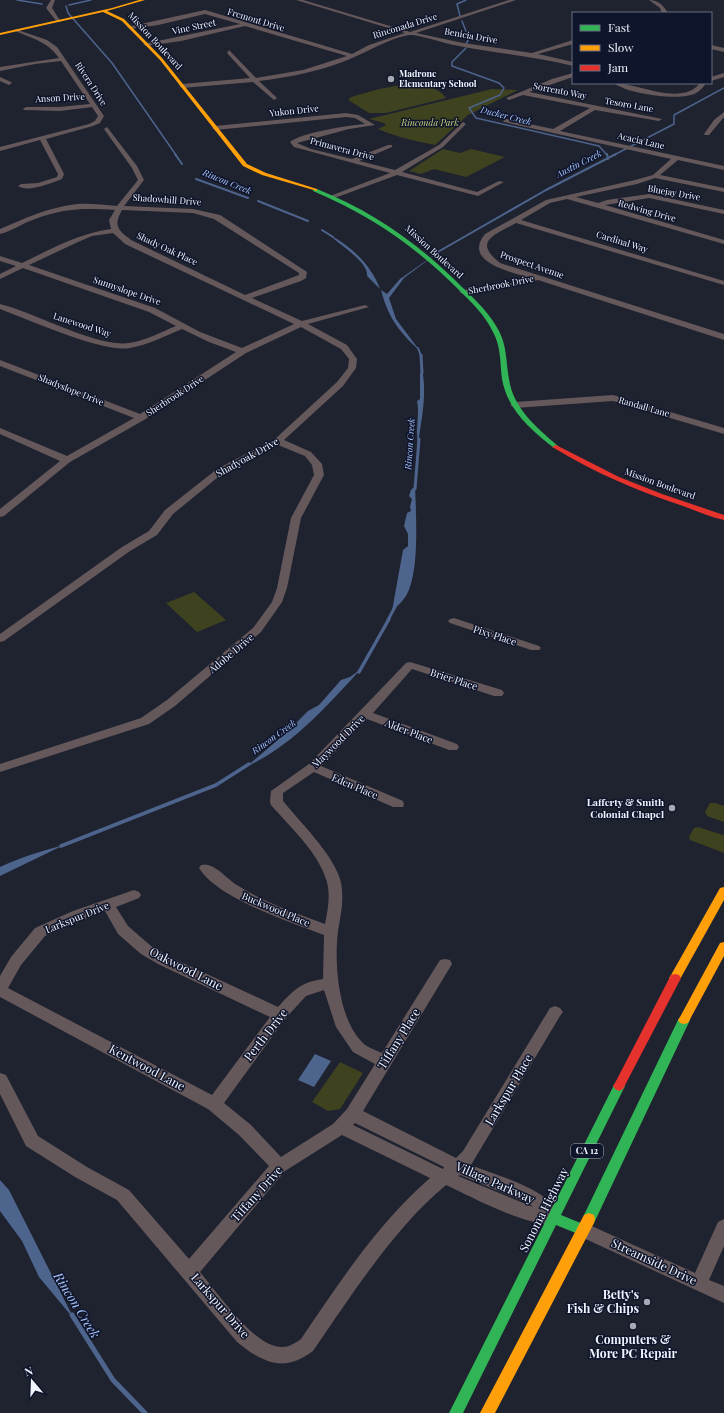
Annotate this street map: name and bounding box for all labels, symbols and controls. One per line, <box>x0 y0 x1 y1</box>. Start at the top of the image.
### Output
street label: Fremont Drive <box>226 5 287 34</box>
street label: Mission Boulevard <box>126 9 186 72</box>
street label: Rinconada Drive <box>371 9 439 41</box>
legend <box>572 12 712 84</box>
street label: Vine Street <box>170 15 218 37</box>
text: Fast <box>608 19 631 35</box>
street label: Benicia Drive <box>444 24 499 46</box>
text: Slow <box>608 39 634 55</box>
street label: Rivera Drive <box>73 59 111 108</box>
text: Jam <box>607 59 629 75</box>
place label: Madrone Elementary School <box>399 67 477 89</box>
marker: Madrone Elementary School <box>386 74 396 84</box>
street label: Sorrento Way <box>532 79 588 101</box>
street label: Anson Drive <box>34 90 85 104</box>
street label: Tesoro Lane <box>604 94 655 114</box>
street label: Yukon Drive <box>268 101 320 119</box>
water label: Ducker Creek <box>479 103 533 127</box>
park label: Rinconda Park <box>400 116 459 128</box>
street label: Acacia Lane <box>616 129 666 151</box>
street label: Primavera Drive <box>309 134 376 162</box>
water label: Austin Creek <box>553 146 604 180</box>
water label: Rincon Creek <box>200 165 254 196</box>
street label: Bluejay Drive <box>647 181 702 203</box>
street label: Shadowhill Drive <box>132 191 202 207</box>
street label: Redwing Drive <box>617 196 678 224</box>
street label: Mission Boulevard <box>403 222 467 281</box>
street label: Cardinal Way <box>595 227 650 255</box>
street label: Shady Oak Place <box>135 229 200 268</box>
street label: Prospect Avenue <box>499 247 566 281</box>
street label: Sherbrook Drive <box>467 272 535 296</box>
street label: Sunnyslope Drive <box>92 273 163 307</box>
street label: Lanewood Way <box>52 309 113 339</box>
street label: Shadyslope Drive <box>37 370 106 408</box>
street label: Sherbrook Drive <box>143 372 206 418</box>
street label: Randall Lane <box>617 393 672 419</box>
water label: Rincon Creek <box>401 417 417 471</box>
street label: Shadyoak Drive <box>213 434 281 480</box>
street label: Mission Boulevard <box>623 465 698 502</box>
street label: Pixy Place <box>472 621 518 649</box>
street label: Adobe Drive <box>205 630 257 677</box>
street label: Brier Place <box>429 665 479 693</box>
street label: Maywood Drive <box>308 711 368 771</box>
street label: Alder Place <box>382 715 435 747</box>
water label: Rincon Creek <box>248 716 298 757</box>
street label: Eden Place <box>330 770 380 802</box>
place label: Lafferty & Smith Colonial Chapel <box>587 795 664 821</box>
marker: Lafferty & Smith Colonial Chapel <box>667 803 677 813</box>
street label: Buckwood Place <box>240 888 312 930</box>
street label: Larkspur Drive <box>43 898 111 936</box>
street label: Oakwood Lane <box>147 943 226 993</box>
street label: Perth Drive <box>240 1005 291 1064</box>
street label: Tiffany Place <box>373 1005 423 1072</box>
street label: Kentwood Lane <box>107 1040 188 1094</box>
street label: Larkspur Place <box>481 1051 536 1128</box>
road number: CA 12 <box>571 1144 603 1158</box>
street label: Village Parkway <box>453 1157 537 1207</box>
street label: Tiffany Drive <box>227 1162 286 1225</box>
street label: Sonoma Highway <box>515 1164 571 1255</box>
street label: Streamside Drive <box>609 1234 700 1288</box>
water label: Rincon Creek <box>50 1268 105 1341</box>
street label: Larkspur Drive <box>188 1269 254 1341</box>
place label: Betty's Fish & Chips <box>567 1286 639 1316</box>
marker: Betty's Fish & Chips <box>642 1297 652 1307</box>
marker: Computers & More PC Repair <box>628 1321 638 1331</box>
place label: Computers & More PC Repair <box>589 1331 677 1361</box>
north arrow <box>12 1361 52 1401</box>
text: N <box>22 1363 35 1379</box>

